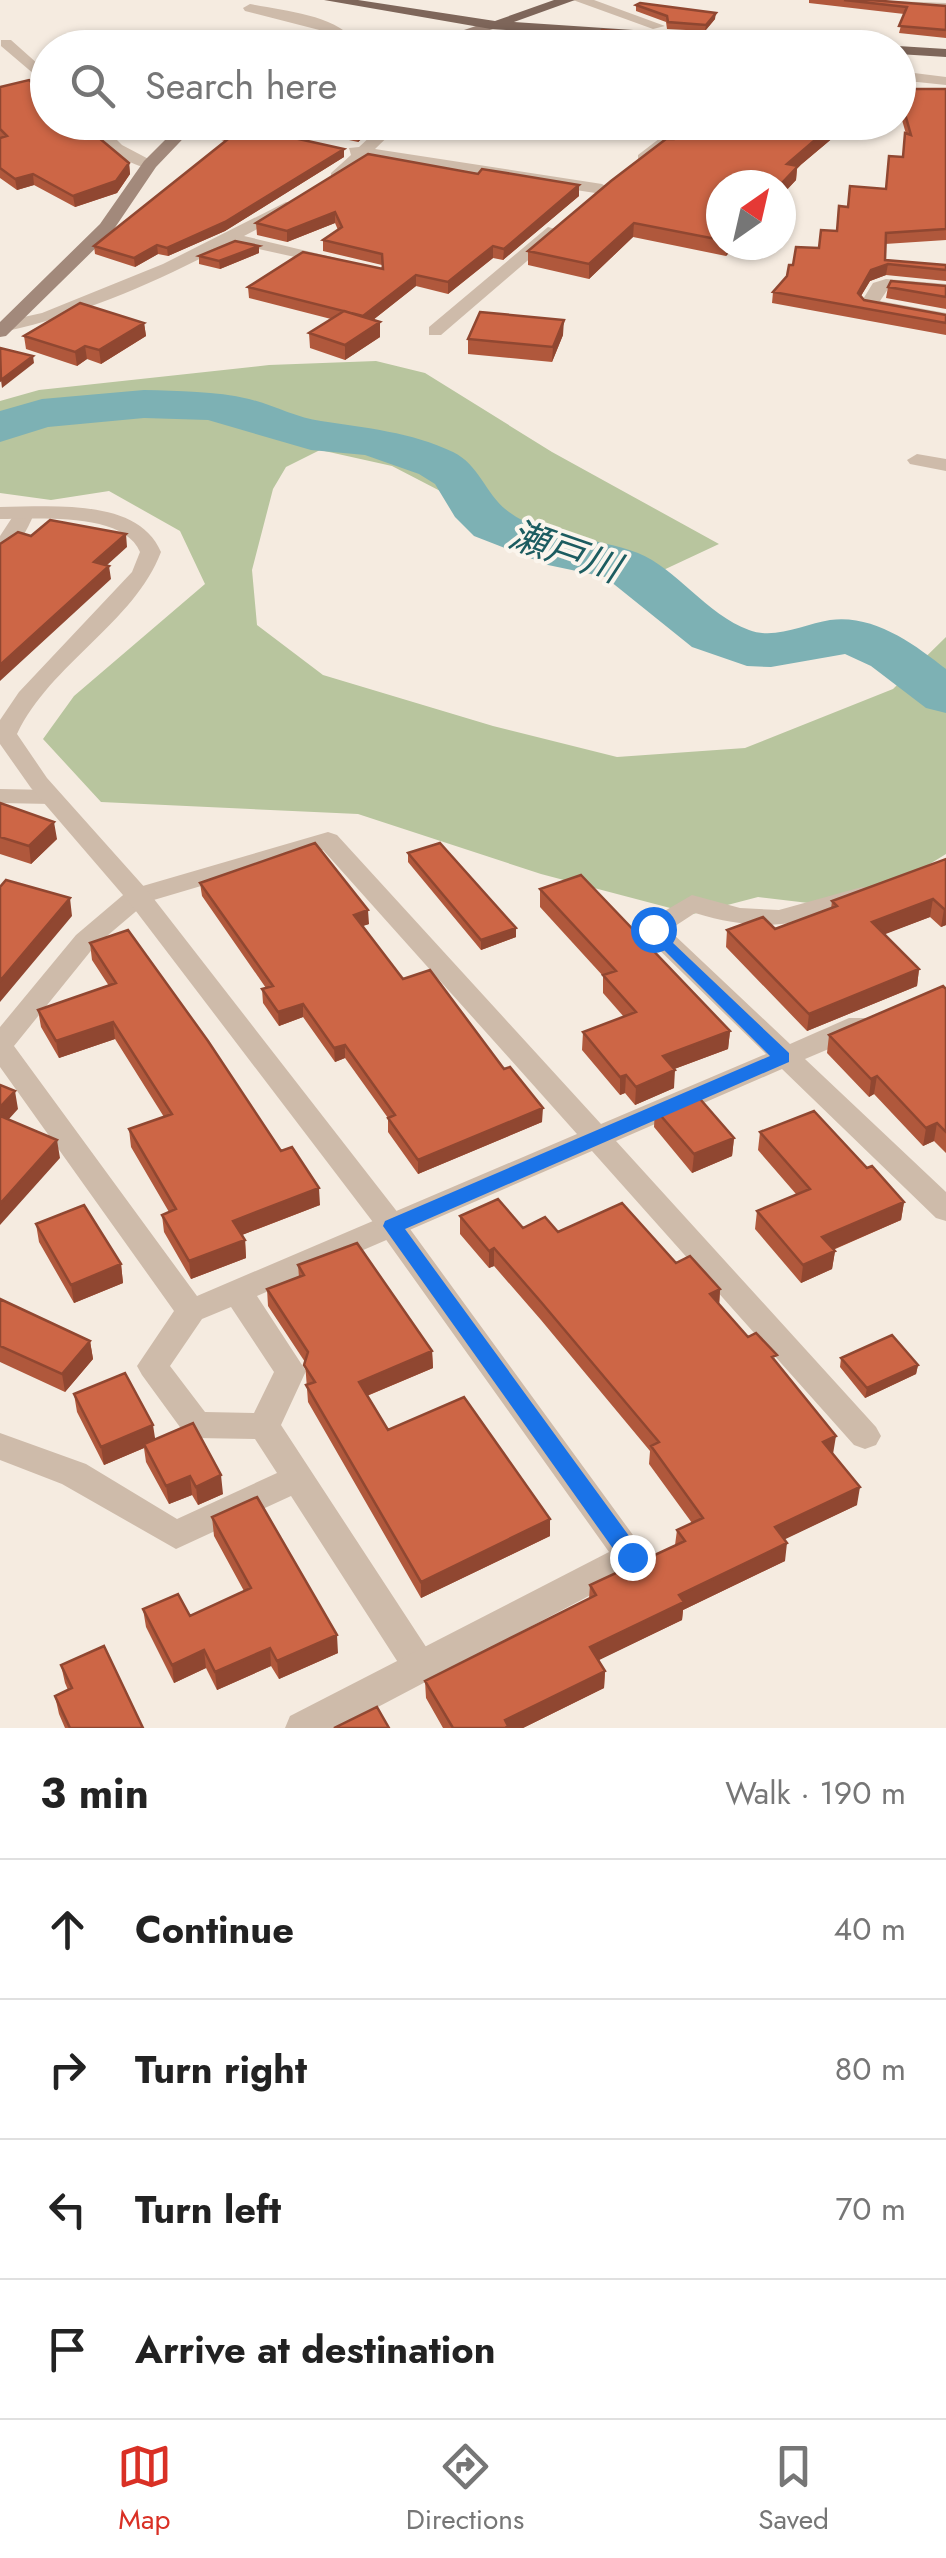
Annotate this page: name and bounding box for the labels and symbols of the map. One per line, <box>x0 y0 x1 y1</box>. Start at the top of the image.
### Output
north arrow <box>706 170 796 260</box>
water label: 瀬戸川 <box>502 506 632 597</box>
route start <box>631 907 677 953</box>
route end <box>610 1535 656 1581</box>

